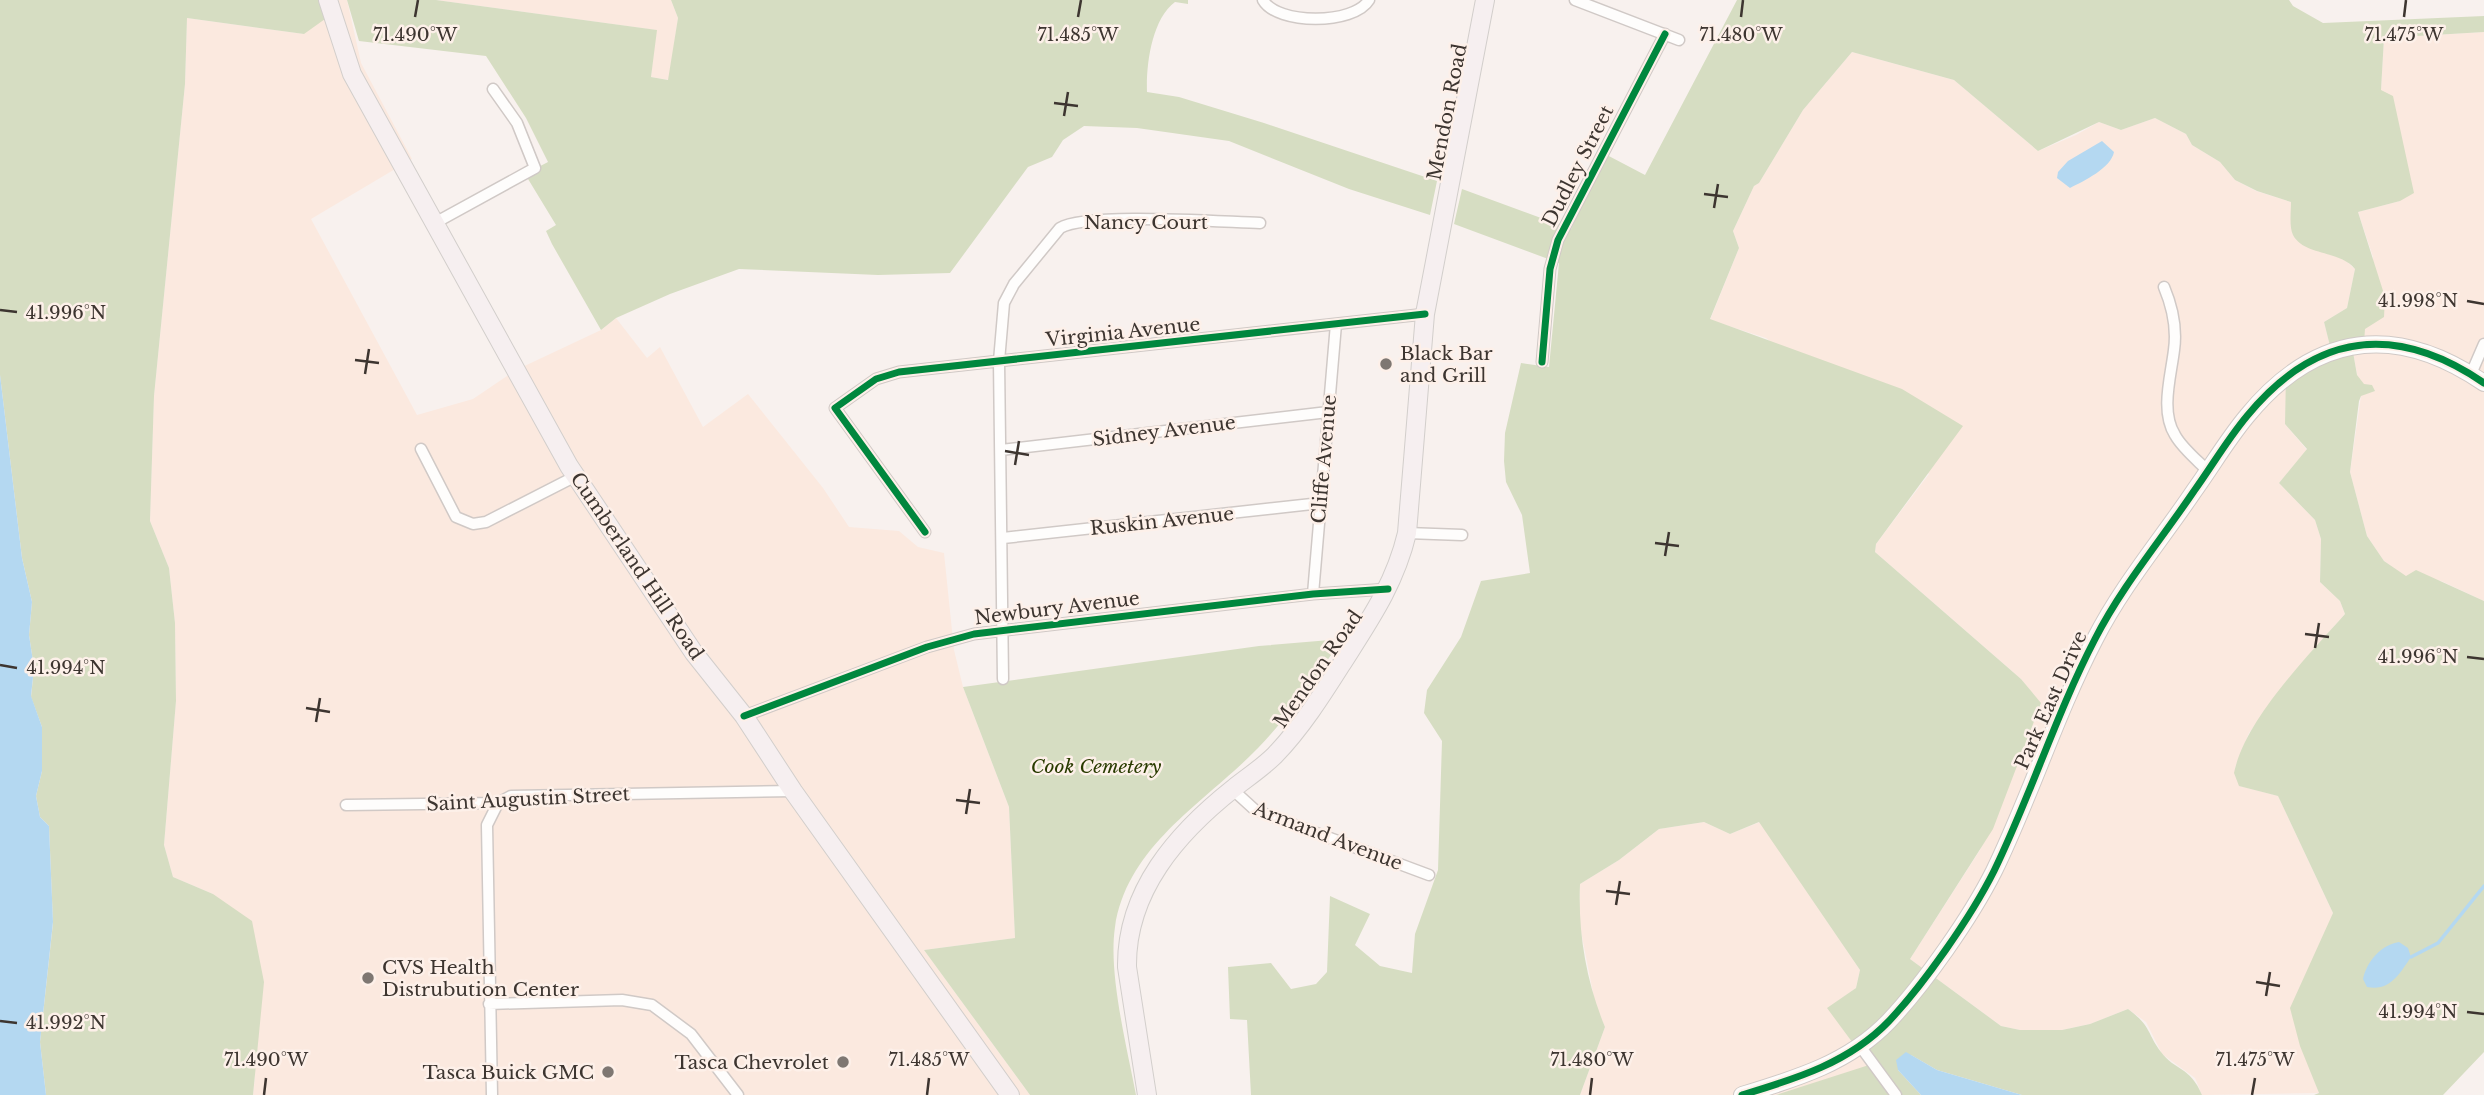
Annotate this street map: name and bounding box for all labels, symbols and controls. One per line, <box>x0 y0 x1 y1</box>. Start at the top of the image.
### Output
text: 71.490°W <box>373 24 458 46</box>
text: 71.485°W <box>1038 24 1119 46</box>
text: 71.480°W <box>1699 24 1784 46</box>
text: 71.475°W <box>2365 24 2444 46</box>
street label: Mendon Road <box>1422 42 1472 182</box>
street label: Dudley Street <box>1537 101 1619 231</box>
street label: Nancy Court <box>1084 211 1209 234</box>
text: 41.998°N <box>2378 290 2458 312</box>
text: 41.996°N <box>26 302 106 324</box>
street label: Virginia Avenue <box>1044 312 1201 352</box>
place label: Black Bar and Grill <box>1400 342 1493 387</box>
marker: Black Bar and Grill <box>1378 356 1394 372</box>
street label: Cliffe Avenue <box>1307 394 1341 524</box>
street label: Sidney Avenue <box>1091 411 1237 451</box>
street label: Cumberland Hill Road <box>566 468 708 664</box>
street label: Ruskin Avenue <box>1089 502 1235 540</box>
street label: Newbury Avenue <box>973 586 1141 630</box>
street label: Mendon Road <box>1269 606 1367 732</box>
street label: Park East Drive <box>2010 627 2092 773</box>
text: 41.996°N <box>2378 646 2458 668</box>
text: 41.994°N <box>26 657 106 679</box>
park label: Cook Cemetery <box>1031 755 1161 778</box>
street label: Saint Augustin Street <box>426 782 631 816</box>
street label: Armand Avenue <box>1249 797 1406 875</box>
place label: CVS Health Distrubution Center <box>382 956 579 1001</box>
marker: CVS Health Distrubution Center <box>360 970 376 986</box>
text: 41.994°N <box>2378 1001 2458 1023</box>
text: 41.992°N <box>26 1012 106 1034</box>
text: 71.490°W <box>224 1049 309 1071</box>
text: 71.485°W <box>889 1049 970 1071</box>
text: 71.480°W <box>1550 1049 1635 1071</box>
text: 71.475°W <box>2216 1049 2295 1071</box>
place label: Tasca Chevrolet <box>675 1051 830 1074</box>
marker: Tasca Chevrolet <box>835 1054 851 1070</box>
place label: Tasca Buick GMC <box>423 1061 594 1084</box>
marker: Tasca Buick GMC <box>600 1064 616 1080</box>

